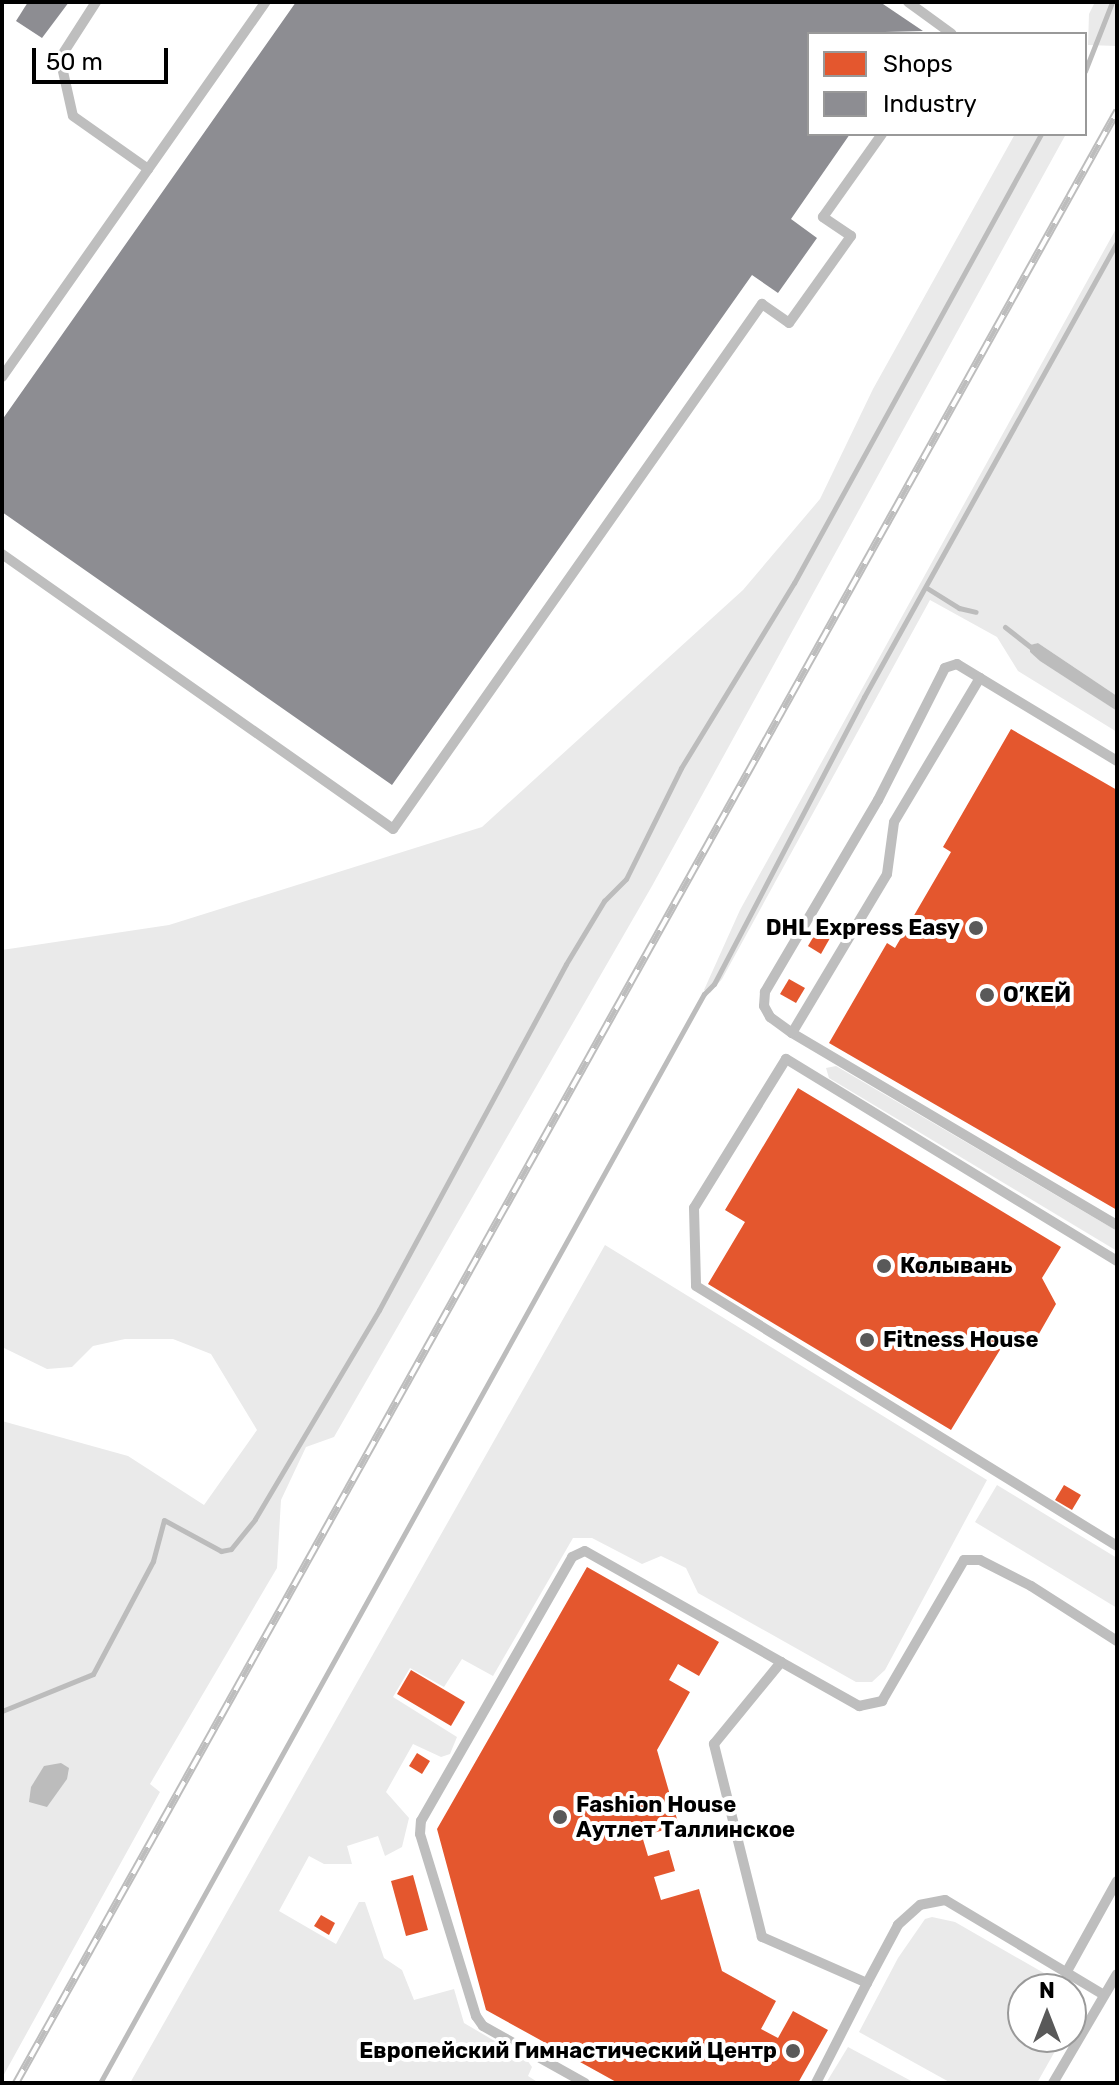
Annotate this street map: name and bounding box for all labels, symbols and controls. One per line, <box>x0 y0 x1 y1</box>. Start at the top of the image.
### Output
scale bar <box>36 32 172 82</box>
legend <box>807 32 1087 136</box>
text: 50 m <box>46 48 103 76</box>
text: Shops <box>883 50 953 78</box>
text: Industry <box>883 90 977 118</box>
place label: DHL Express Easy <box>765 915 960 941</box>
marker: DHL Express Easy <box>967 919 985 937</box>
place label: О’КЕЙ <box>1003 982 1071 1008</box>
marker: О’КЕЙ <box>978 986 996 1004</box>
place label: Колывань <box>900 1253 1013 1279</box>
marker: Колывань <box>875 1257 893 1275</box>
place label: Fitness House <box>883 1327 1039 1353</box>
marker: Fitness House <box>858 1331 876 1349</box>
place label: Fashion House Аутлет Таллинское <box>576 1791 795 1842</box>
marker: Fashion House Аутлет Таллинское <box>551 1808 569 1826</box>
north arrow <box>1007 1973 1087 2053</box>
text: N <box>1039 1977 1055 2004</box>
place label: Европейский Гимнастический Центр <box>359 2038 777 2064</box>
marker: Европейский Гимнастический Центр <box>784 2042 802 2060</box>

